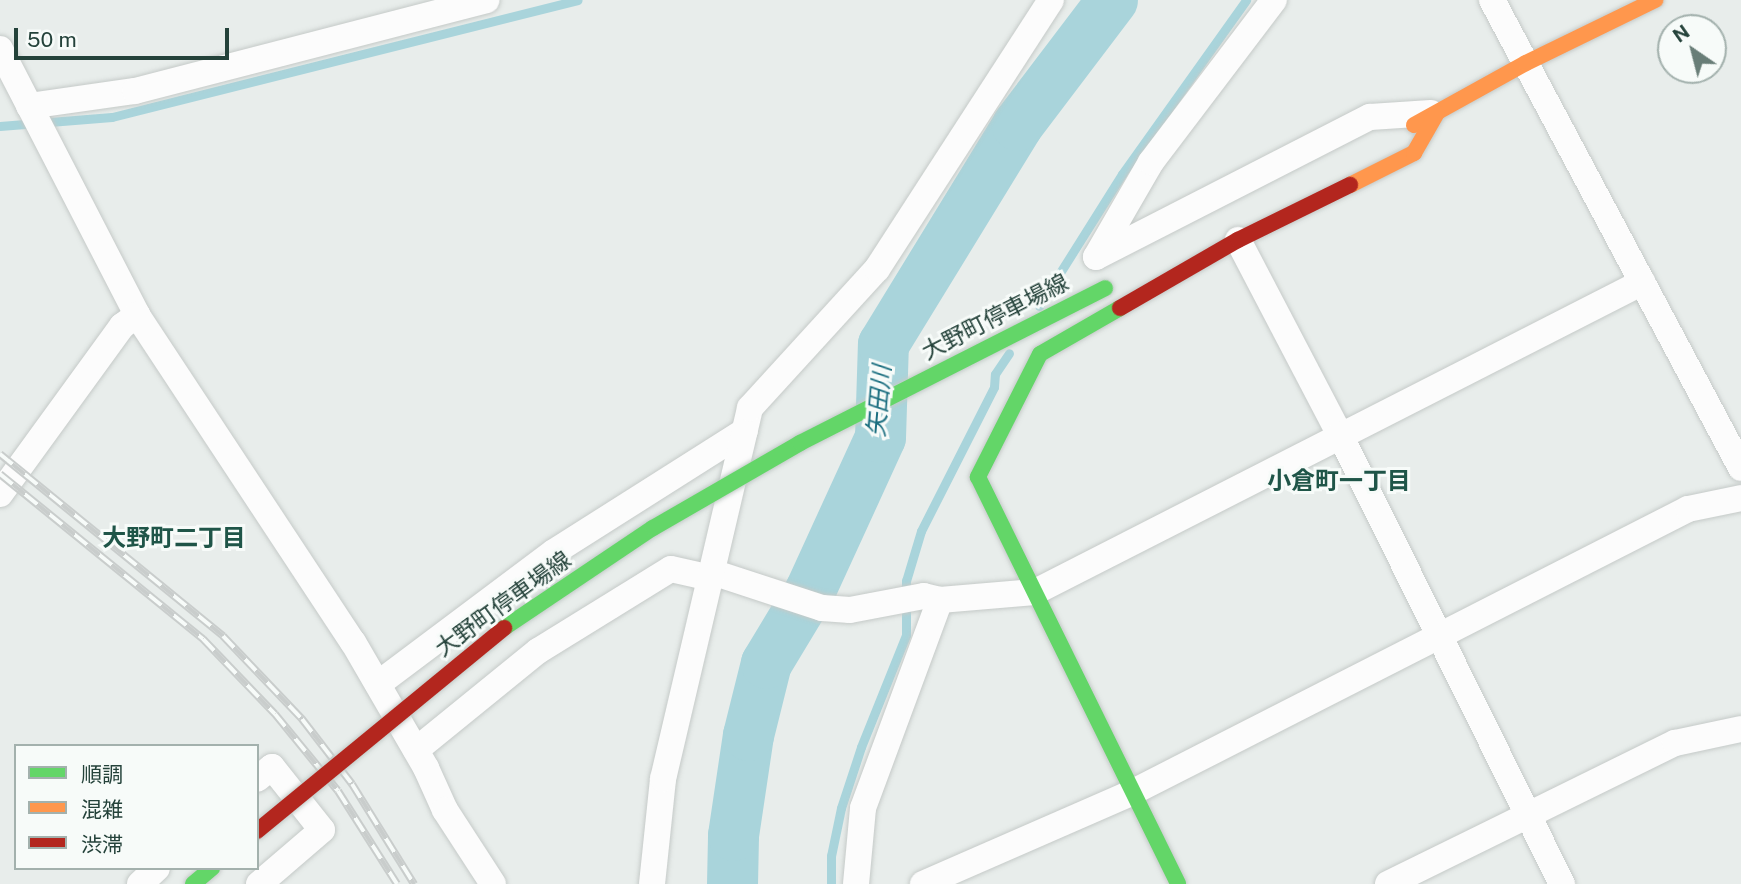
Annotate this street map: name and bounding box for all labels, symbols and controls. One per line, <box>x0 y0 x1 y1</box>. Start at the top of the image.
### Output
scale bar <box>18 14 233 58</box>
north arrow <box>1657 14 1727 84</box>
text: N <box>1669 20 1693 47</box>
text: 50 m <box>27 27 77 52</box>
street label: 大野町停車場線 <box>917 268 1073 366</box>
water label: 矢田川 <box>862 364 896 438</box>
district label: 小倉町一丁目 <box>1267 467 1411 495</box>
district label: 大野町二丁目 <box>102 524 246 552</box>
street label: 大野町停車場線 <box>430 546 576 662</box>
legend <box>14 744 259 870</box>
text: 順調 <box>81 762 123 787</box>
text: 混雑 <box>81 797 123 822</box>
text: 渋滞 <box>81 832 123 857</box>

